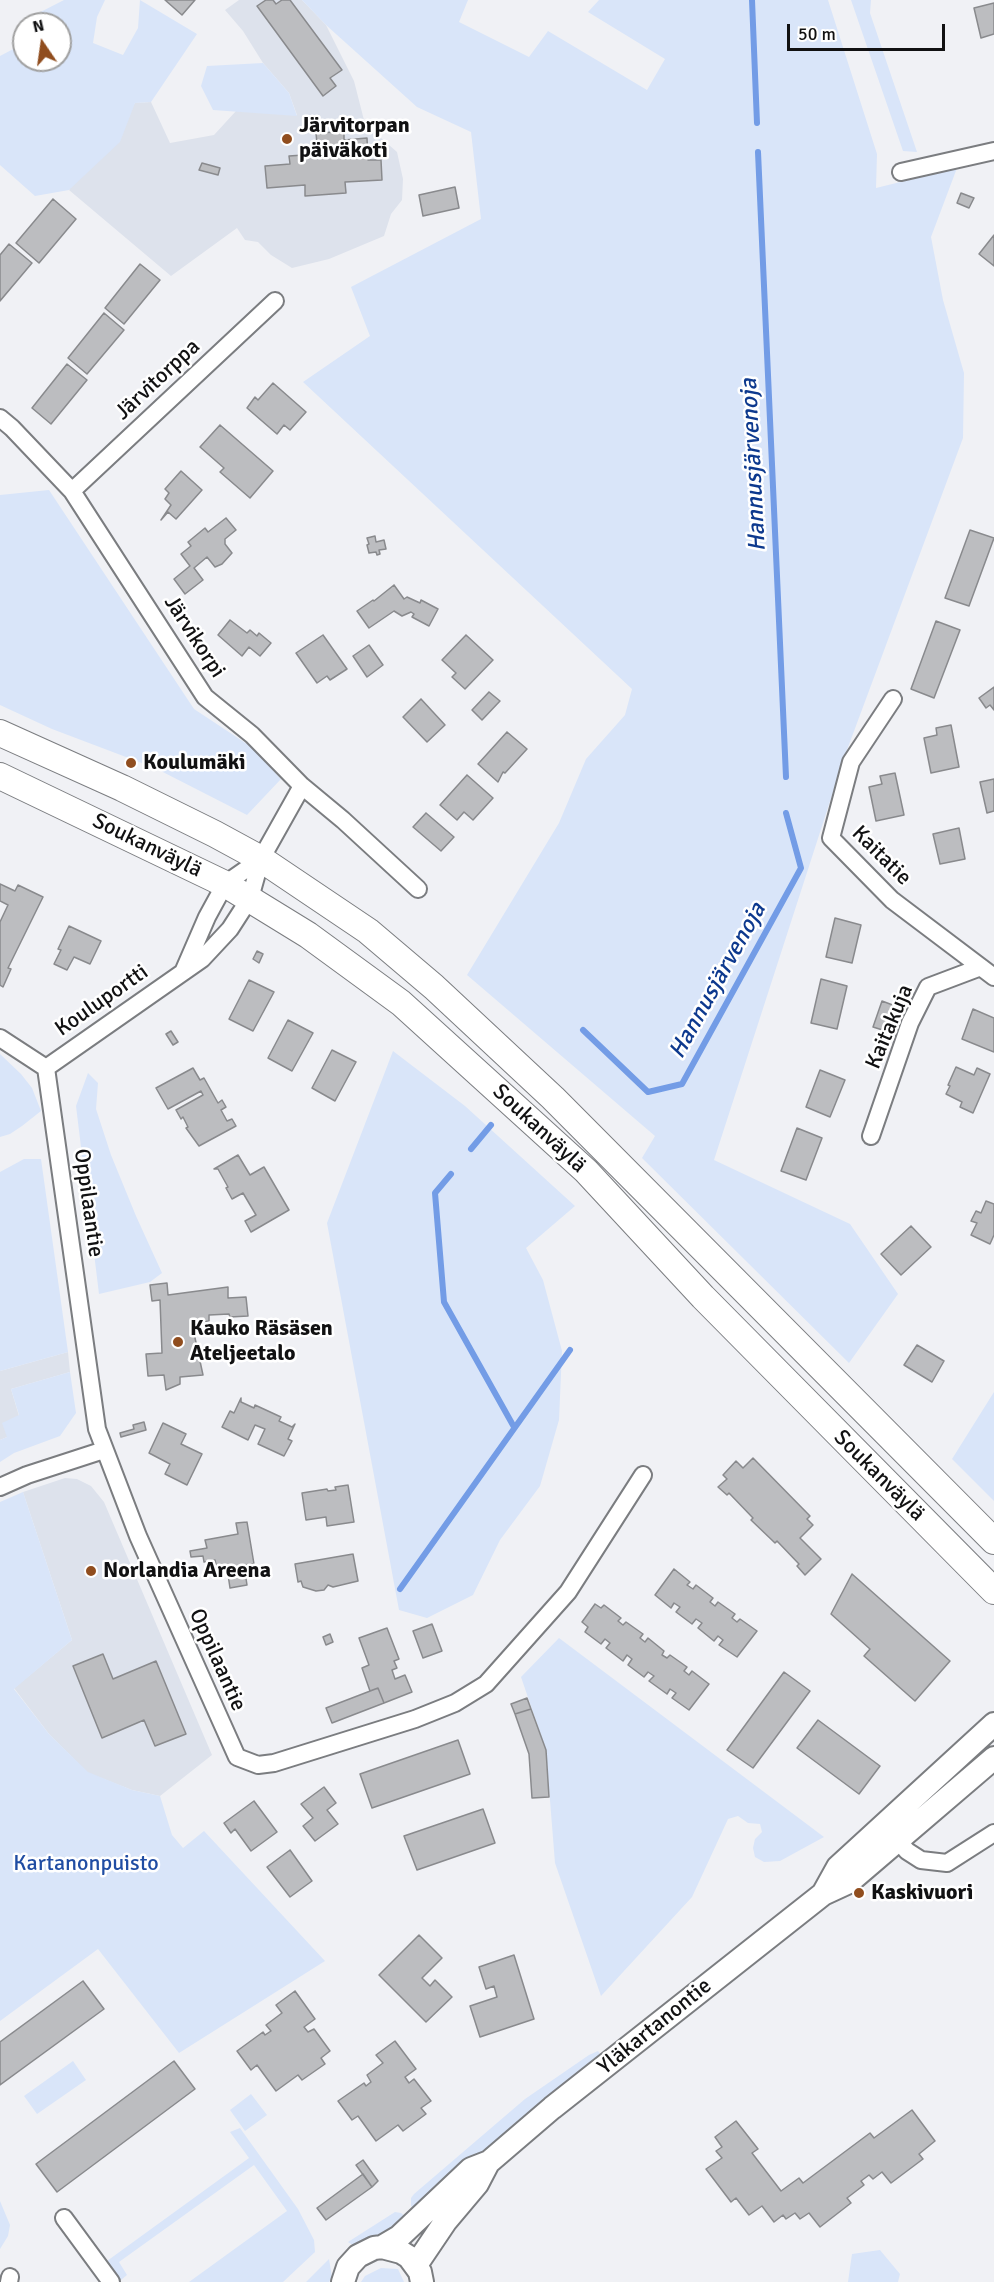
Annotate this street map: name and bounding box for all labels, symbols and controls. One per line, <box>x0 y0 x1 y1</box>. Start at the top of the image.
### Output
north arrow <box>12 12 72 72</box>
scale bar <box>790 12 948 50</box>
text: N <box>31 15 46 37</box>
text: 50 m <box>798 23 836 45</box>
place label: Järvitorpan päiväkoti <box>299 113 410 164</box>
marker: Järvitorpan päiväkoti <box>280 132 294 146</box>
street label: Järvitorppa <box>110 334 206 426</box>
water label: Hannusjärvenoja <box>735 378 773 552</box>
street label: Järvikorpi <box>158 591 230 683</box>
place label: Koulumäki <box>143 750 246 776</box>
marker: Koulumäki <box>124 756 138 770</box>
street label: Soukanväylä <box>88 808 206 884</box>
street label: Kaitatie <box>846 821 916 891</box>
water label: Hannusjärvenoja <box>663 898 773 1064</box>
street label: Kouluportti <box>50 959 154 1043</box>
street label: Kaitakuja <box>860 981 920 1073</box>
street label: Soukanväylä <box>487 1079 591 1179</box>
street label: Oppilaantie <box>67 1147 109 1259</box>
place label: Kauko Räsäsen Ateljeetalo <box>190 1316 333 1368</box>
marker: Kauko Räsäsen Ateljeetalo <box>171 1335 185 1349</box>
street label: Soukanväylä <box>828 1425 930 1527</box>
place label: Norlandia Areena <box>103 1558 271 1584</box>
marker: Norlandia Areena <box>84 1564 98 1578</box>
street label: Oppilaantie <box>183 1605 251 1715</box>
park label: Kartanonpuisto <box>13 1851 159 1877</box>
place label: Kaskivuori <box>871 1880 973 1906</box>
marker: Kaskivuori <box>852 1886 866 1900</box>
street label: Yläkartanontie <box>593 1973 717 2081</box>

